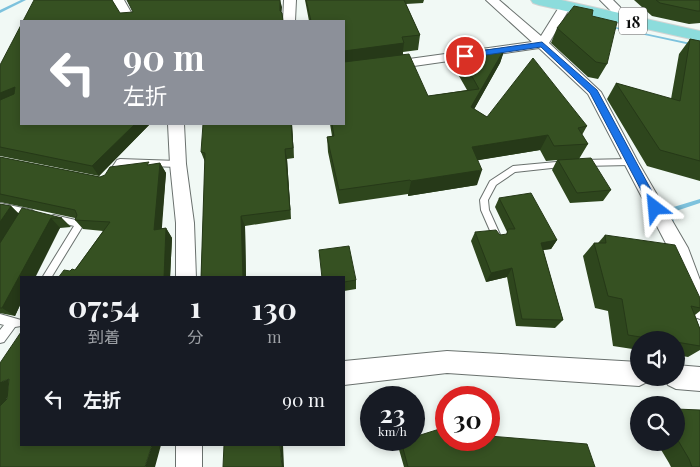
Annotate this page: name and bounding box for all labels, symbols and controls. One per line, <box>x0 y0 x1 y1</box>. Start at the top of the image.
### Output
road number: 18 <box>619 8 647 34</box>
text: 90 m <box>123 33 205 80</box>
pin <box>444 35 486 77</box>
icon: left <box>40 40 105 105</box>
icon: arrive <box>451 42 479 70</box>
text: 左折 <box>123 80 167 110</box>
position arrow <box>628 181 680 233</box>
text: 07:54 <box>68 286 139 326</box>
text: 1 <box>190 286 201 326</box>
text: 130 <box>252 288 297 328</box>
text: 到着 <box>88 326 120 347</box>
text: 分 <box>188 326 204 347</box>
text: m <box>267 326 281 347</box>
map controls <box>630 331 685 451</box>
button: sound <box>630 331 685 386</box>
icon: left <box>40 385 68 413</box>
text: 左折 <box>83 386 121 412</box>
text: 90 m <box>282 386 325 412</box>
speed limit sign: 30 <box>435 386 500 451</box>
text: 23 <box>380 396 405 429</box>
button: search <box>630 396 685 451</box>
text: km/h <box>378 423 407 439</box>

